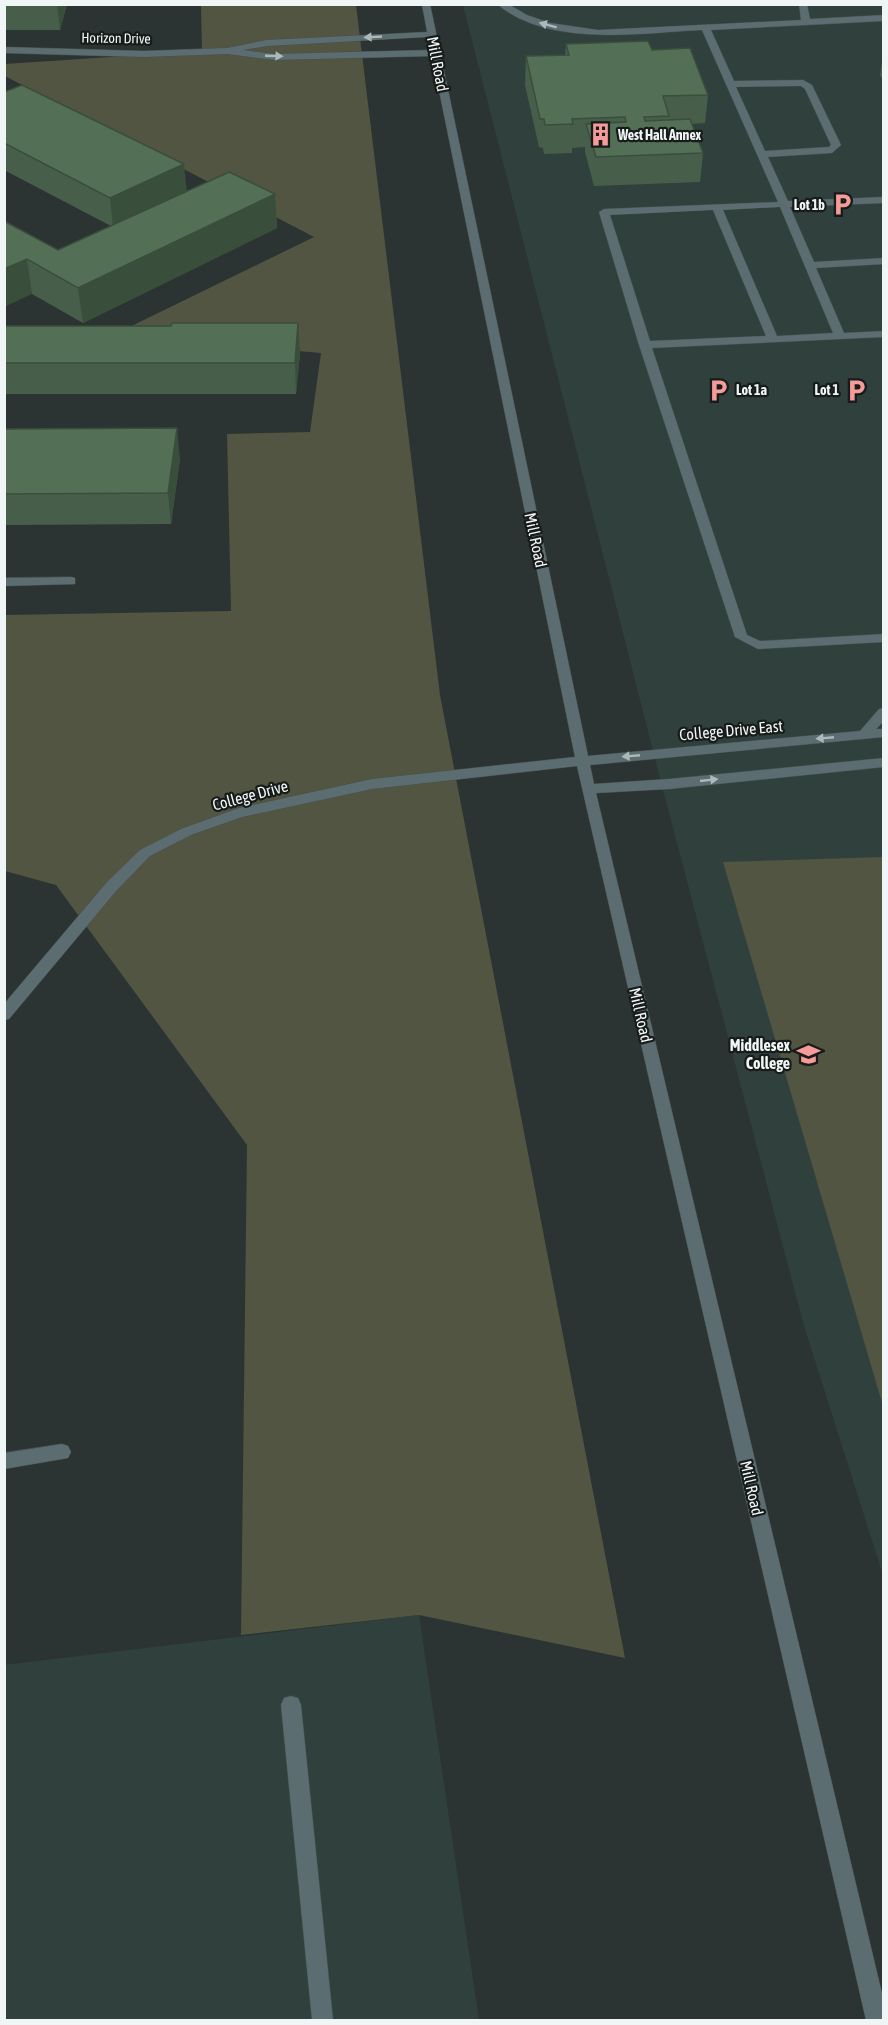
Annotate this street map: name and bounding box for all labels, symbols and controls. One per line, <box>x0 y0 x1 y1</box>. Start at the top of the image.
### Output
one-way arrow <box>538 20 556 29</box>
street label: Horizon Drive <box>81 29 151 47</box>
one-way arrow <box>363 32 382 41</box>
street label: Mill Road <box>424 35 452 93</box>
one-way arrow <box>265 52 284 61</box>
building icon: West Hall Annex <box>587 122 613 148</box>
place label: West Hall Annex <box>617 127 702 143</box>
parking icon: Lot 1b <box>830 192 856 218</box>
place label: Lot 1b <box>794 197 825 213</box>
parking icon: Lot 1a <box>705 377 731 403</box>
parking icon: Lot 1 <box>844 377 870 403</box>
place label: Lot 1a <box>736 382 768 398</box>
place label: Lot 1 <box>814 382 839 398</box>
street label: Mill Road <box>521 511 551 569</box>
street label: College Drive East <box>678 716 784 744</box>
one-way arrow <box>816 733 835 743</box>
one-way arrow <box>622 751 641 761</box>
one-way arrow <box>700 775 719 785</box>
street label: College Drive <box>210 776 290 815</box>
street label: Mill Road <box>626 986 656 1044</box>
place label: Middlesex College <box>730 1036 791 1072</box>
school or university icon: Middlesex College <box>795 1041 821 1067</box>
street label: Mill Road <box>737 1459 767 1517</box>

